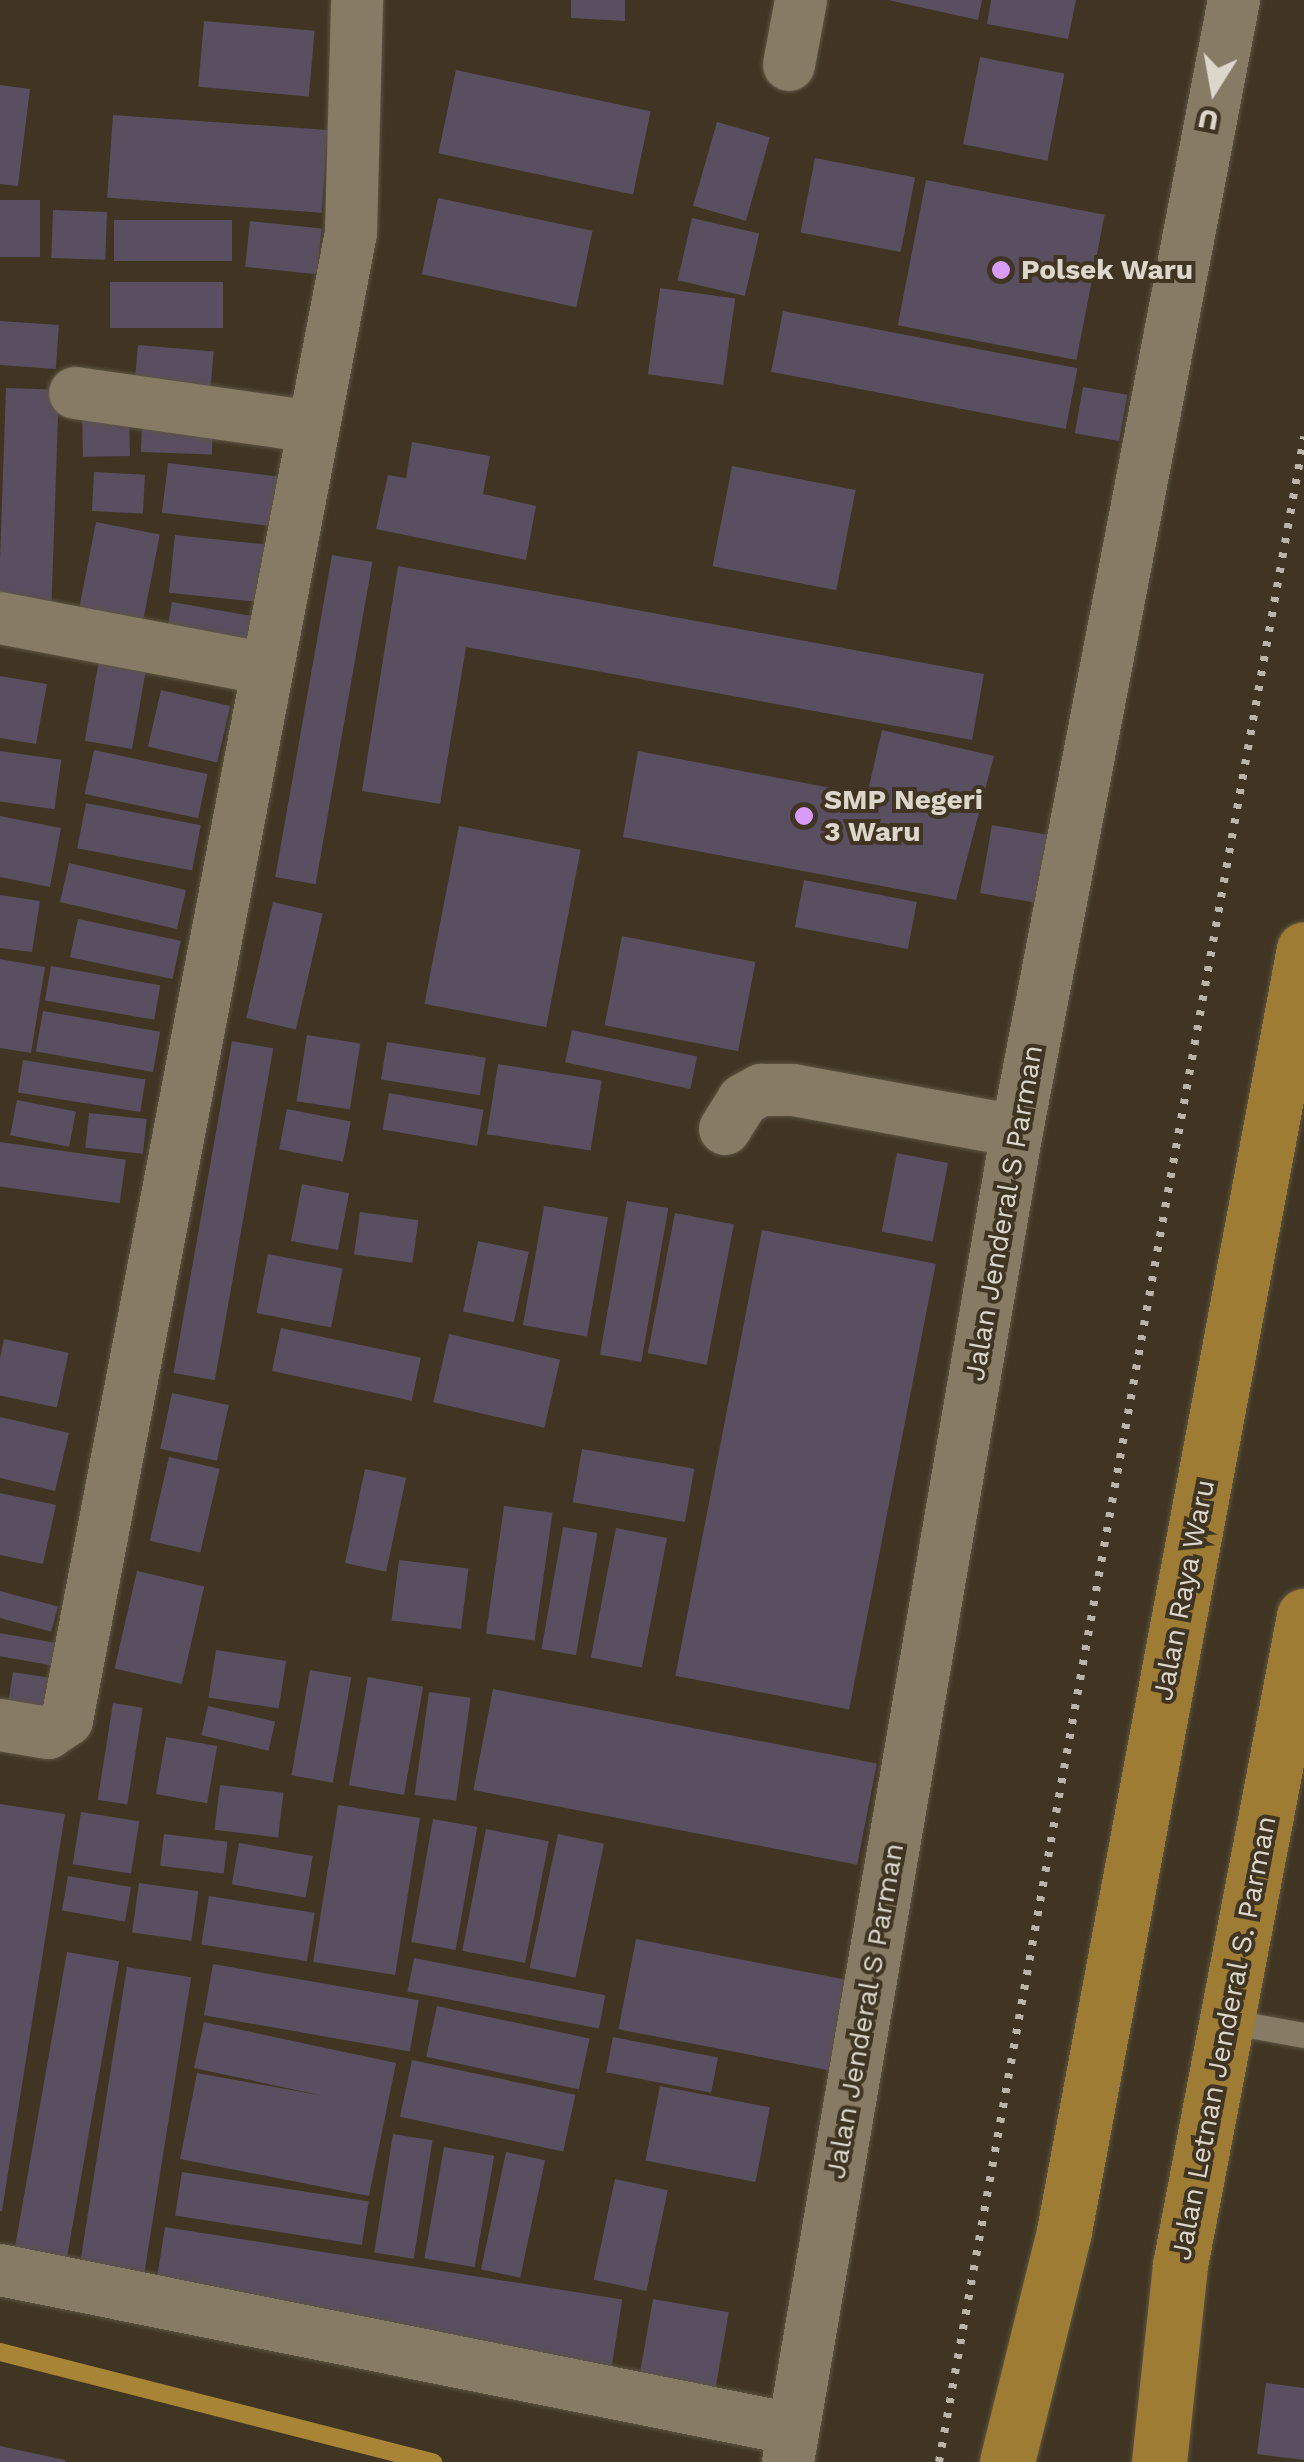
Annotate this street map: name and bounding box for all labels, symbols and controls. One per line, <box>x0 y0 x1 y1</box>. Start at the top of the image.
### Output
north arrow <box>1164 40 1264 140</box>
text: U <box>1195 102 1221 138</box>
place label: Polsek Waru <box>1021 253 1194 287</box>
marker: Polsek Waru <box>990 259 1012 281</box>
place label: SMP Negeri 3 Waru <box>824 783 983 849</box>
marker: SMP Negeri 3 Waru <box>793 805 815 827</box>
street label: Jalan Jenderal S Parman <box>958 1042 1050 1384</box>
street label: Jalan Raya Waru <box>1146 1476 1222 1704</box>
street label: Jalan Letnan Jenderal S. Parman <box>1164 1812 1284 2264</box>
street label: Jalan Jenderal S Parman <box>819 1840 911 2182</box>

